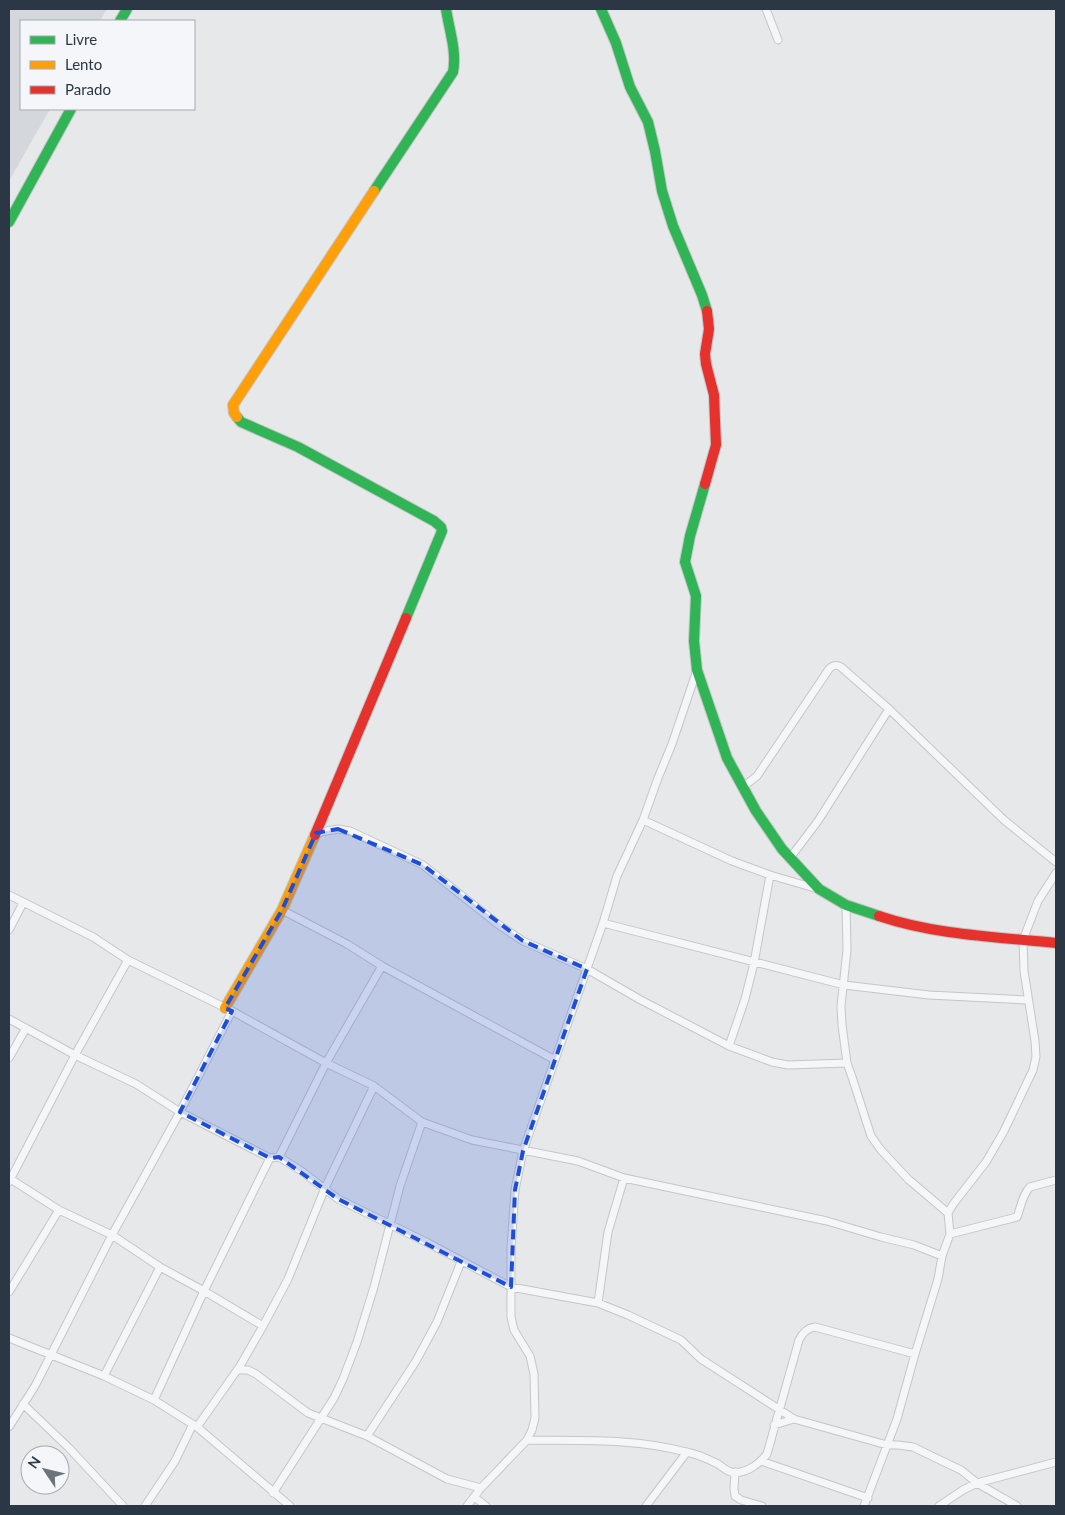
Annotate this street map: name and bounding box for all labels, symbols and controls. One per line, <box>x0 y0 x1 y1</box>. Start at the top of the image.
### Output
legend <box>20 20 195 110</box>
text: Livre <box>65 30 97 48</box>
text: Lento <box>65 55 102 73</box>
text: Parado <box>65 80 111 98</box>
north arrow <box>20 1445 70 1495</box>
text: N <box>24 1453 44 1472</box>

